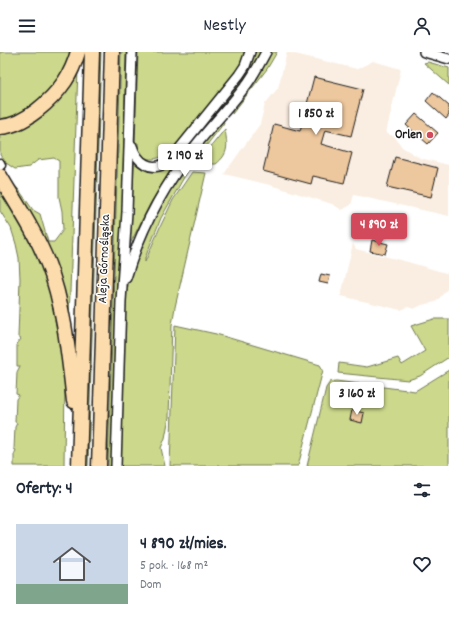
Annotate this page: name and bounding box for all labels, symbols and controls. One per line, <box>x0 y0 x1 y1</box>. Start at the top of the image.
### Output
text: Nestly <box>203 14 246 39</box>
icon: menu <box>16 15 38 37</box>
icon: person <box>411 15 433 37</box>
pin: 1 850 zł <box>275 102 357 136</box>
text: 1 850 zł <box>298 105 334 124</box>
place label: Orlen <box>395 126 422 145</box>
marker: Orlen <box>425 130 435 140</box>
pin: 2 190 zł <box>144 144 226 178</box>
text: 2 190 zł <box>167 147 203 166</box>
street label: Aleja Górnośląska <box>94 213 116 304</box>
pin: 4 890 zł <box>338 213 420 247</box>
text: 4 890 zł <box>360 216 398 235</box>
pin: 3 160 zł <box>316 382 398 416</box>
text: 3 160 zł <box>339 385 375 404</box>
text: Oferty: 4 <box>16 478 72 502</box>
icon: filters <box>411 479 433 501</box>
text: 4 890 zł/mies. <box>140 533 227 557</box>
icon: home <box>48 540 96 588</box>
icon: heart <box>411 553 433 575</box>
text: 5 pok. · 168 m² <box>140 557 208 576</box>
text: Dom <box>140 576 161 595</box>

